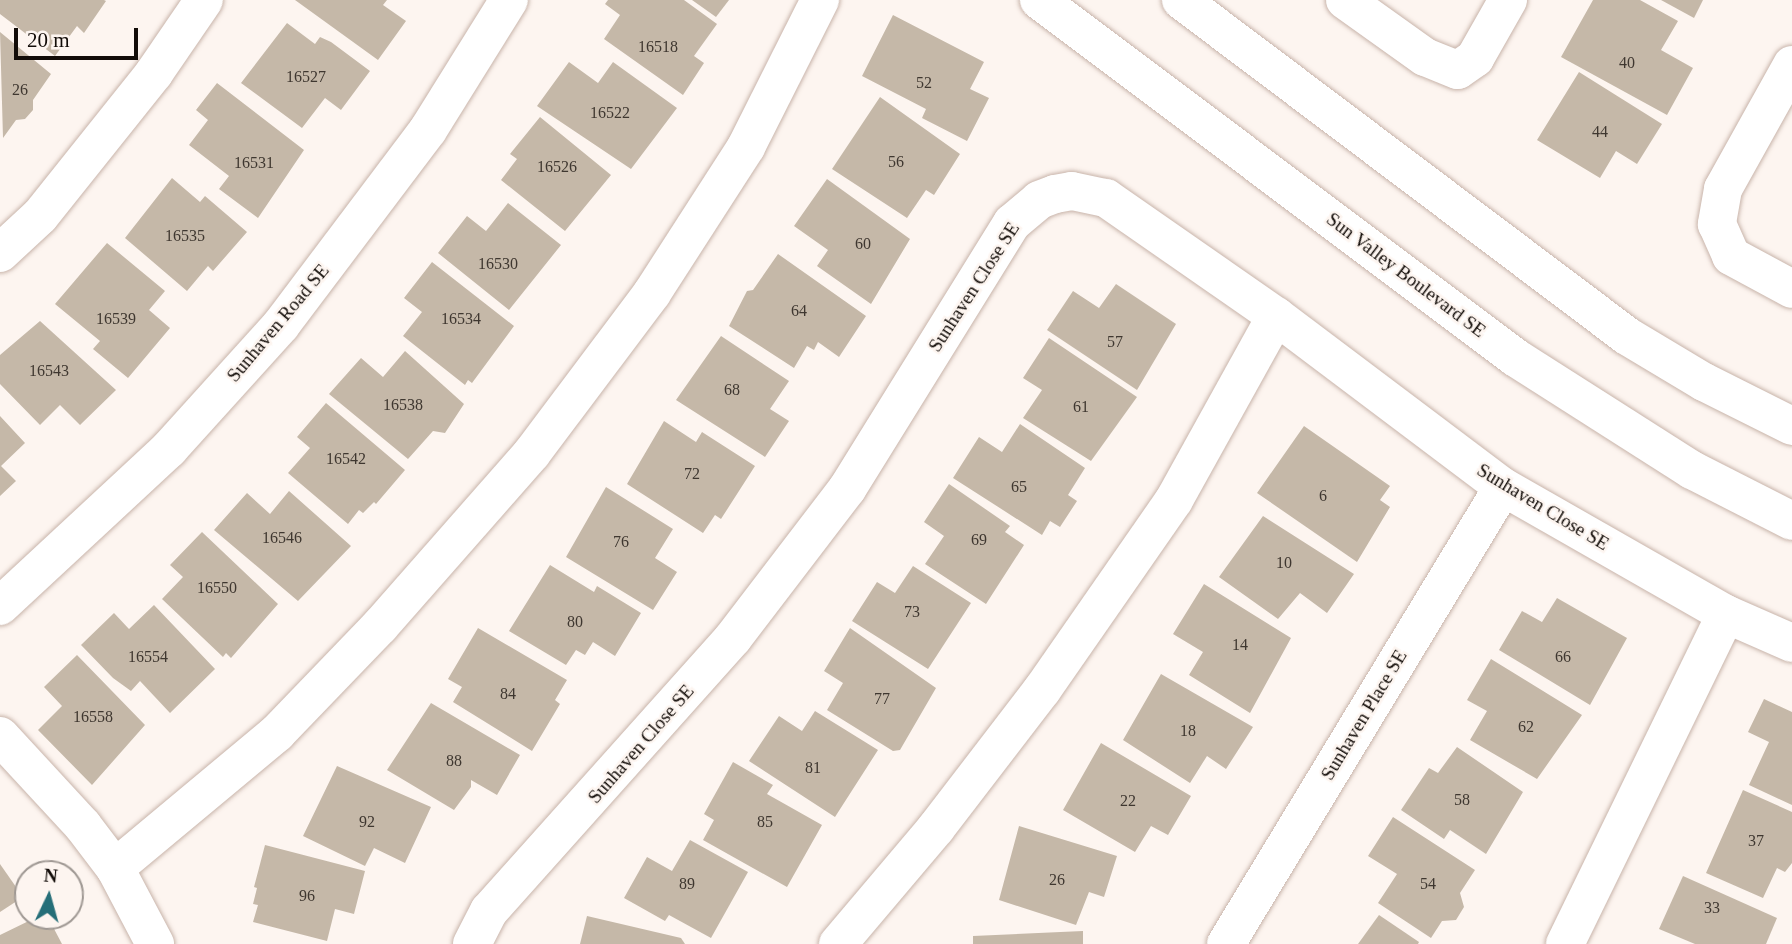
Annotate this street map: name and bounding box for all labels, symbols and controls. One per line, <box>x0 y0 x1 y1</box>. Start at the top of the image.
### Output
scale bar <box>18 14 142 58</box>
text: 20 m <box>27 28 70 52</box>
house number: 16518 <box>638 37 678 57</box>
house number: 40 <box>1619 53 1635 73</box>
house number: 16527 <box>286 67 326 87</box>
house number: 52 <box>916 73 932 93</box>
house number: 26 <box>12 80 28 100</box>
house number: 16522 <box>590 103 630 123</box>
house number: 44 <box>1592 122 1608 142</box>
house number: 56 <box>888 152 904 172</box>
house number: 16531 <box>234 153 274 173</box>
house number: 16526 <box>537 157 577 177</box>
street label: Sun Valley Boulevard SE <box>1322 208 1490 342</box>
street label: Sunhaven Close SE <box>924 218 1024 356</box>
house number: 16535 <box>165 226 205 246</box>
house number: 60 <box>855 234 871 254</box>
house number: 16530 <box>478 254 518 274</box>
street label: Sunhaven Road SE <box>222 259 334 387</box>
house number: 64 <box>791 301 807 321</box>
house number: 16539 <box>96 309 136 329</box>
house number: 16534 <box>441 309 481 329</box>
house number: 57 <box>1107 332 1123 352</box>
house number: 16543 <box>29 361 69 381</box>
house number: 68 <box>724 380 740 400</box>
house number: 16538 <box>383 395 423 415</box>
house number: 61 <box>1073 397 1089 417</box>
house number: 16542 <box>326 449 366 469</box>
street label: Sunhaven Close SE <box>1473 459 1613 555</box>
house number: 72 <box>684 464 700 484</box>
house number: 65 <box>1011 477 1027 497</box>
house number: 6 <box>1319 486 1327 506</box>
house number: 16546 <box>262 528 302 548</box>
house number: 69 <box>971 530 987 550</box>
house number: 76 <box>613 532 629 552</box>
house number: 10 <box>1276 553 1292 573</box>
house number: 16550 <box>197 578 237 598</box>
house number: 73 <box>904 602 920 622</box>
house number: 80 <box>567 612 583 632</box>
house number: 14 <box>1232 635 1248 655</box>
street label: Sunhaven Place SE <box>1316 646 1412 784</box>
house number: 16554 <box>128 647 168 667</box>
house number: 66 <box>1555 647 1571 667</box>
street label: Sunhaven Close SE <box>583 680 699 808</box>
house number: 84 <box>500 684 516 704</box>
house number: 77 <box>874 689 890 709</box>
house number: 16558 <box>73 707 113 727</box>
house number: 62 <box>1518 717 1534 737</box>
house number: 18 <box>1180 721 1196 741</box>
house number: 88 <box>446 751 462 771</box>
house number: 81 <box>805 758 821 778</box>
house number: 58 <box>1454 790 1470 810</box>
house number: 22 <box>1120 791 1136 811</box>
house number: 92 <box>359 812 375 832</box>
house number: 85 <box>757 812 773 832</box>
house number: 37 <box>1748 831 1764 851</box>
north arrow <box>14 860 84 930</box>
text: N <box>43 865 58 887</box>
house number: 26 <box>1049 870 1065 890</box>
house number: 89 <box>679 874 695 894</box>
house number: 54 <box>1420 874 1436 894</box>
house number: 96 <box>299 886 315 906</box>
house number: 33 <box>1704 898 1720 918</box>

